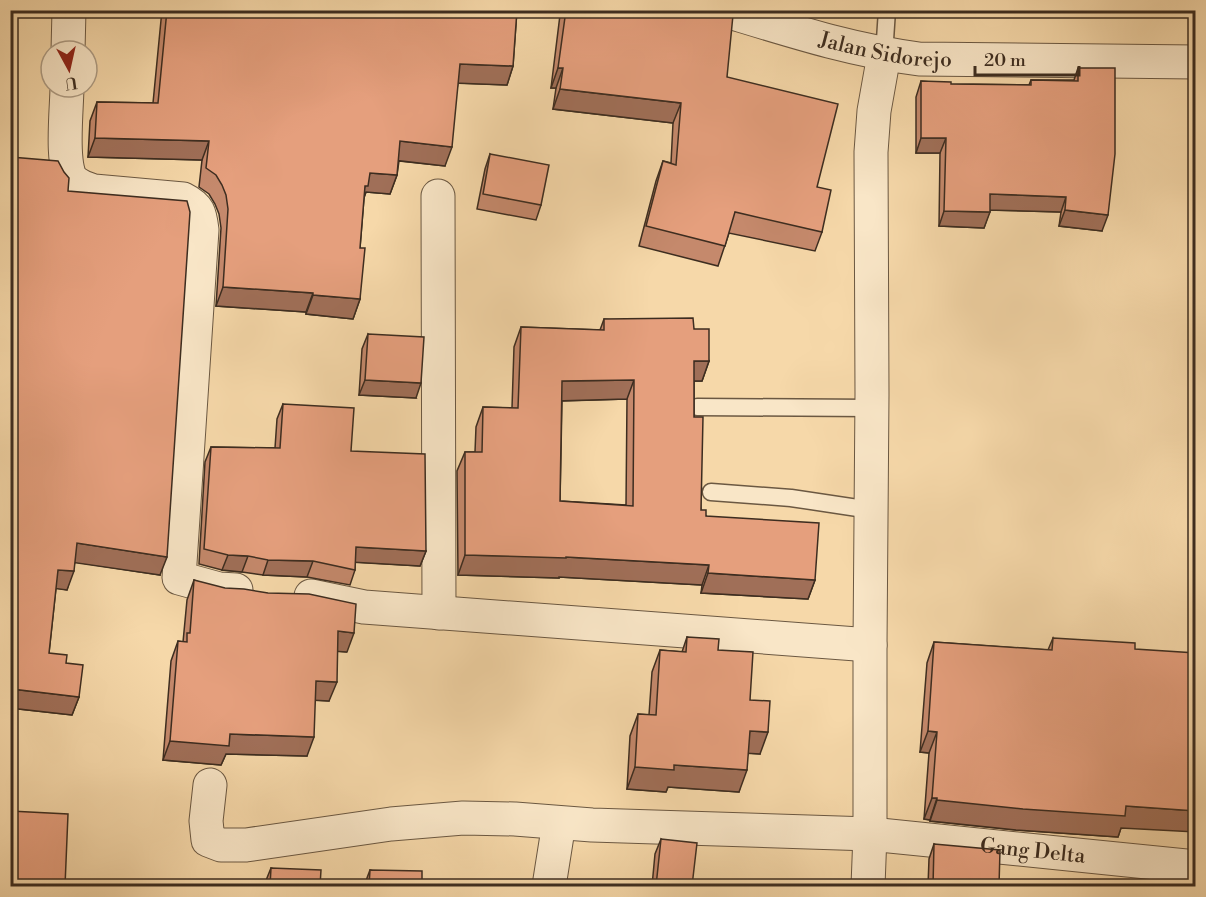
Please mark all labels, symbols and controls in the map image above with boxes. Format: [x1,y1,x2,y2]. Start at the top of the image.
street label: Jalan Sidorejo [815,27,952,73]
north arrow [39,39,99,99]
scale bar [975,39,1078,77]
text: 20 m [984,49,1026,72]
text: U [63,72,78,94]
street label: Gang Delta [979,833,1087,870]

